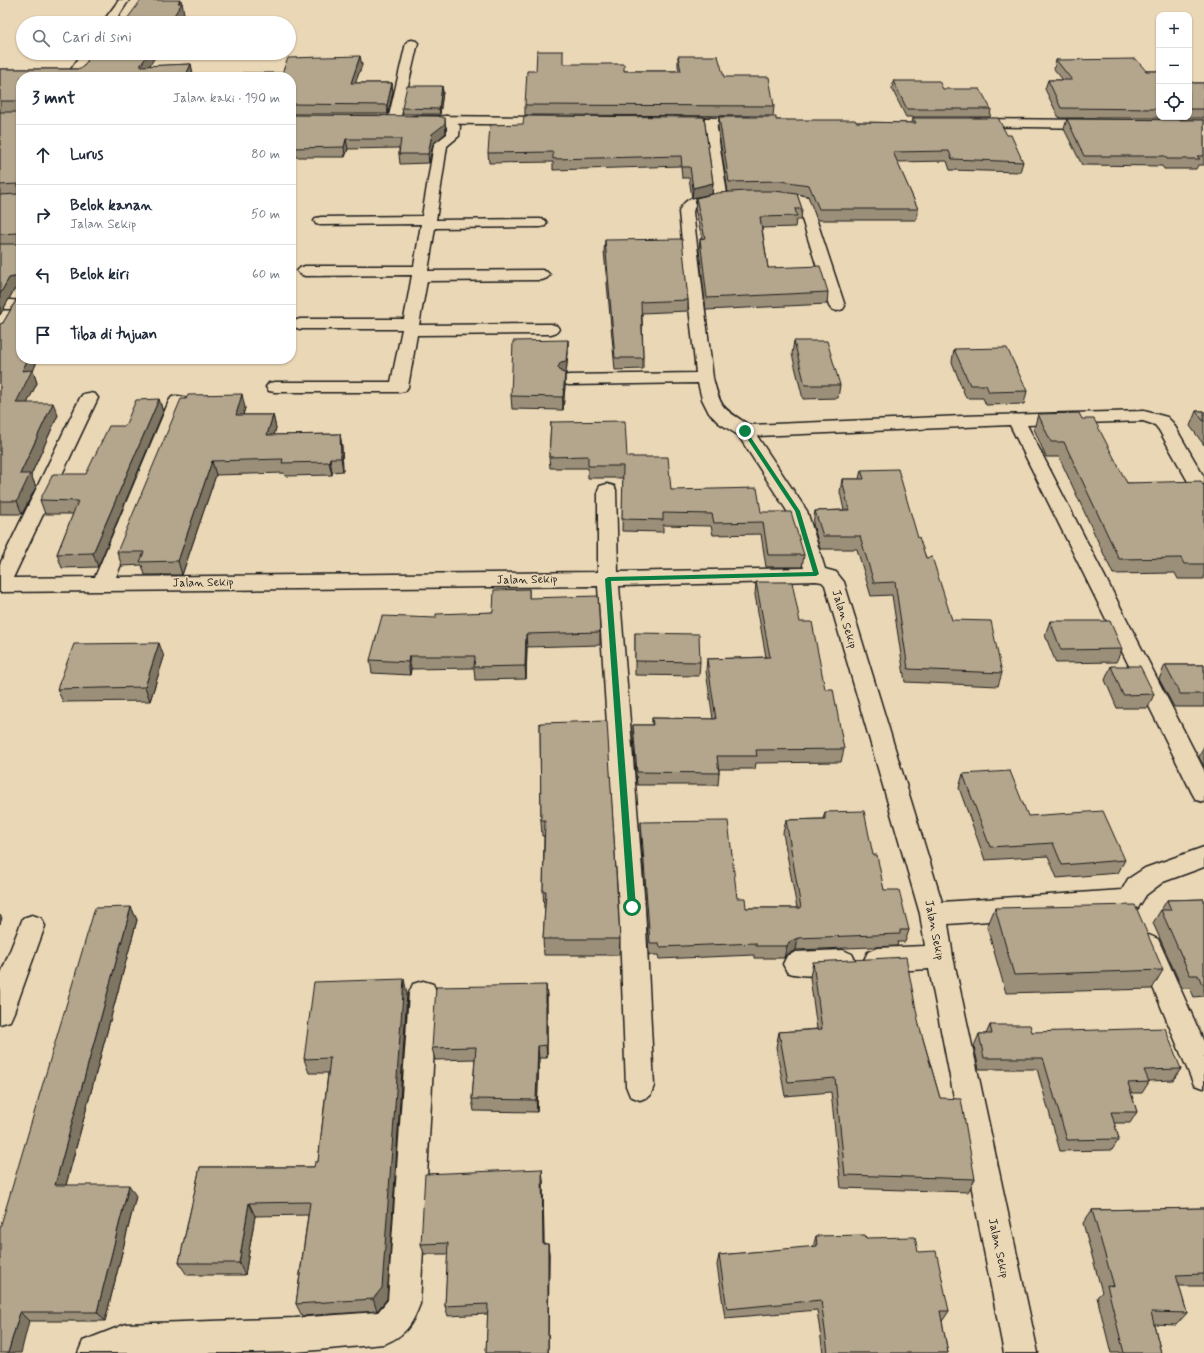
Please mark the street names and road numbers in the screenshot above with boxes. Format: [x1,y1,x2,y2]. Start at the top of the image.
street label: Jalan Sekip [496,571,558,589]
street label: Jalan Sekip [172,574,234,592]
street label: Jalan Sekip [827,588,861,651]
street label: Jalan Sekip [920,899,948,962]
street label: Jalan Sekip [984,1217,1012,1280]

